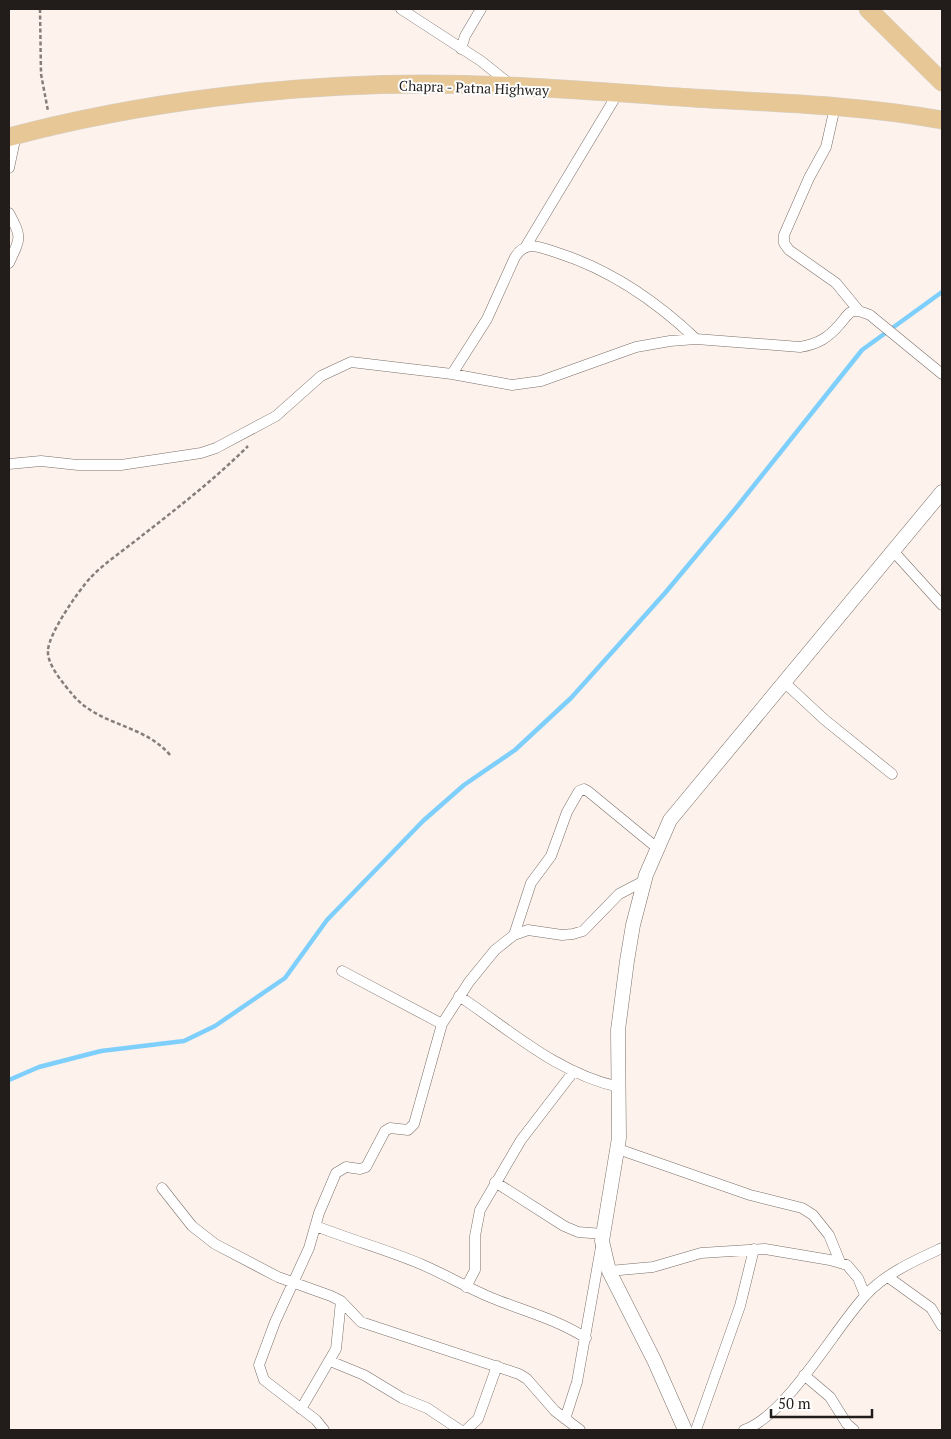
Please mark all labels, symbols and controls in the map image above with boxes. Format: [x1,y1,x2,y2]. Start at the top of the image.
street label: Chapra - Patna Highway [399,75,550,100]
scale bar [771,1386,872,1418]
text: 50 m [778,1393,811,1413]

